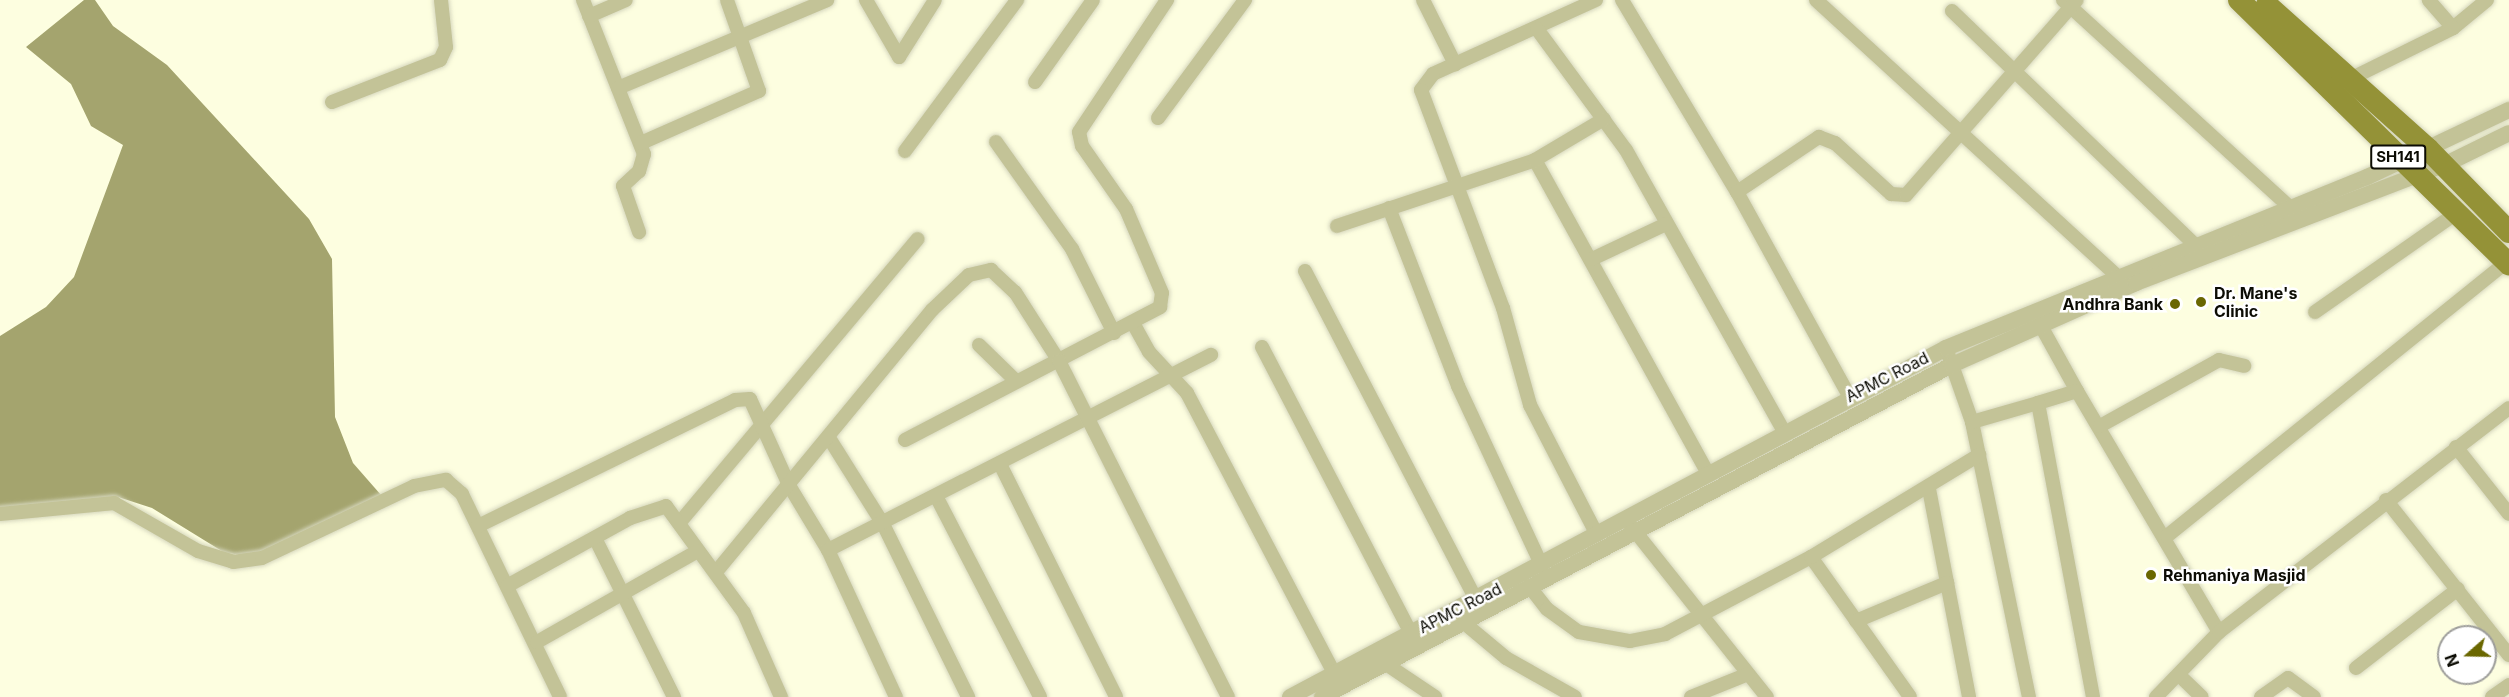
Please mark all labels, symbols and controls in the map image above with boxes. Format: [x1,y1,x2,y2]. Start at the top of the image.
road number: SH141 [2370,145,2426,169]
place label: Dr. Mane's Clinic [2214,283,2298,321]
marker: Dr. Mane's Clinic [2192,293,2210,311]
place label: Andhra Bank [2063,294,2163,314]
marker: Andhra Bank [2168,297,2182,311]
street label: APMC Road [1842,348,1932,406]
place label: Rehmaniya Masjid [2163,565,2305,585]
marker: Rehmaniya Masjid [2144,568,2158,582]
street label: APMC Road [1415,579,1505,637]
north arrow [2437,625,2497,685]
text: N [2440,651,2463,670]

